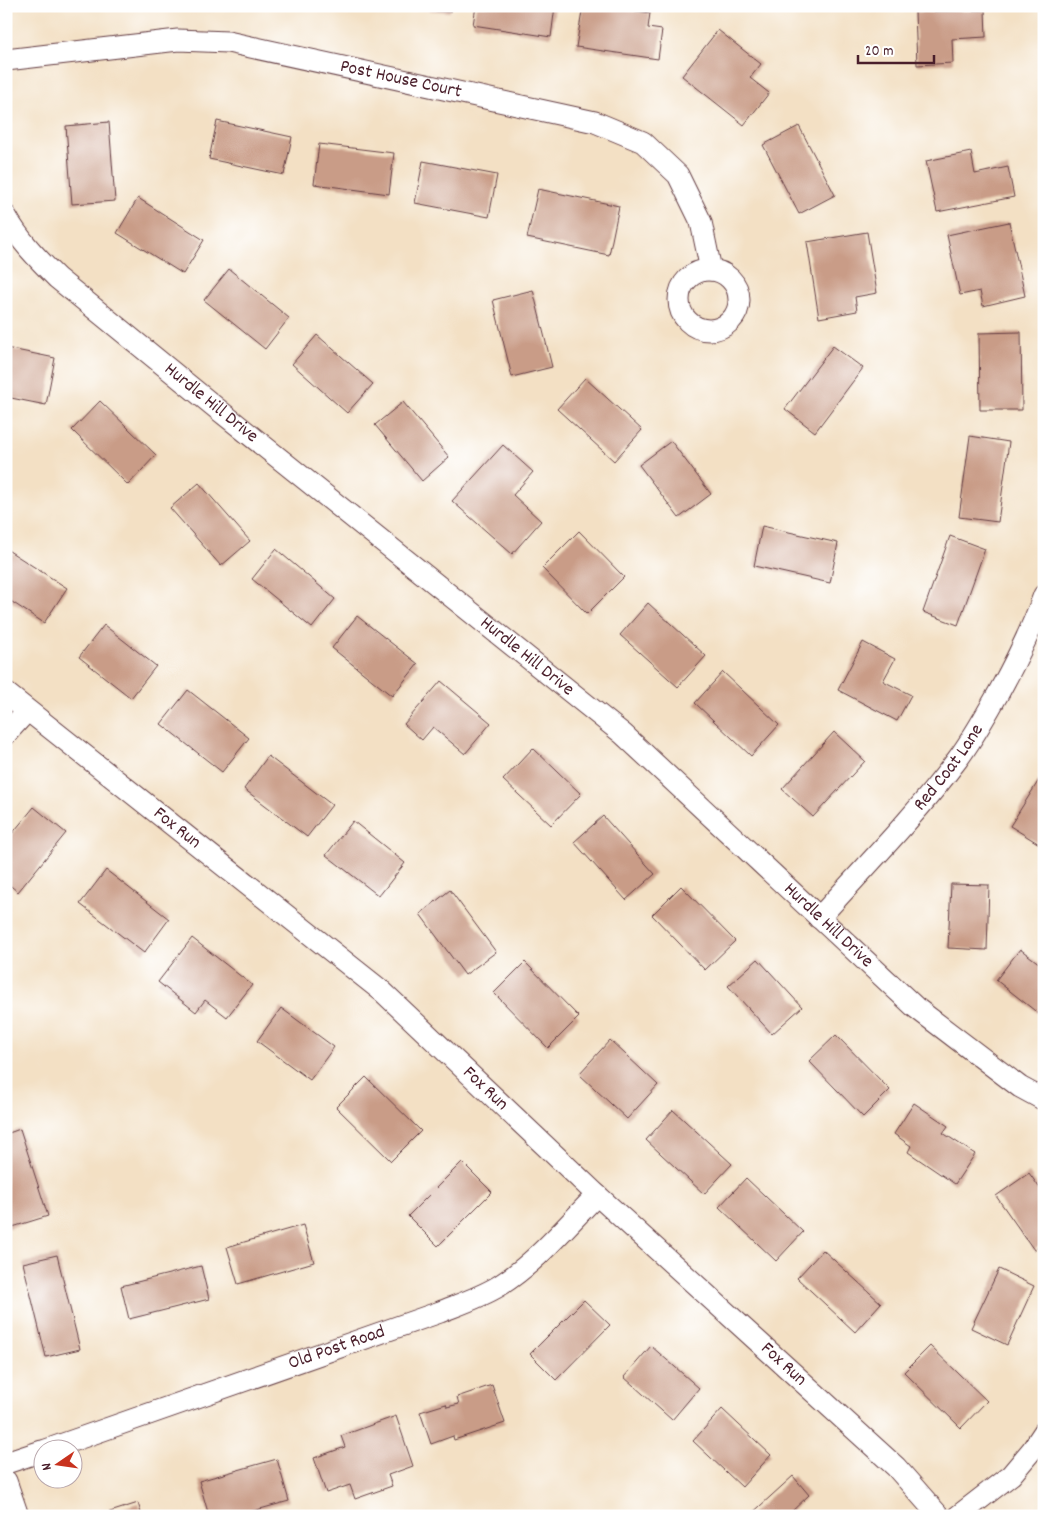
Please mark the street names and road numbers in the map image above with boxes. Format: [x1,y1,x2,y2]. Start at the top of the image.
street label: Post House Court [337,53,464,106]
street label: Hurdle Hill Drive [158,357,264,450]
street label: Hurdle Hill Drive [474,610,580,703]
street label: Red Coat Lane [908,719,991,817]
street label: Fox Run [147,801,207,856]
street label: Hurdle Hill Drive [777,877,879,975]
street label: Fox Run [456,1060,514,1118]
street label: Old Post Road [285,1319,389,1378]
street label: Fox Run [754,1336,813,1393]

